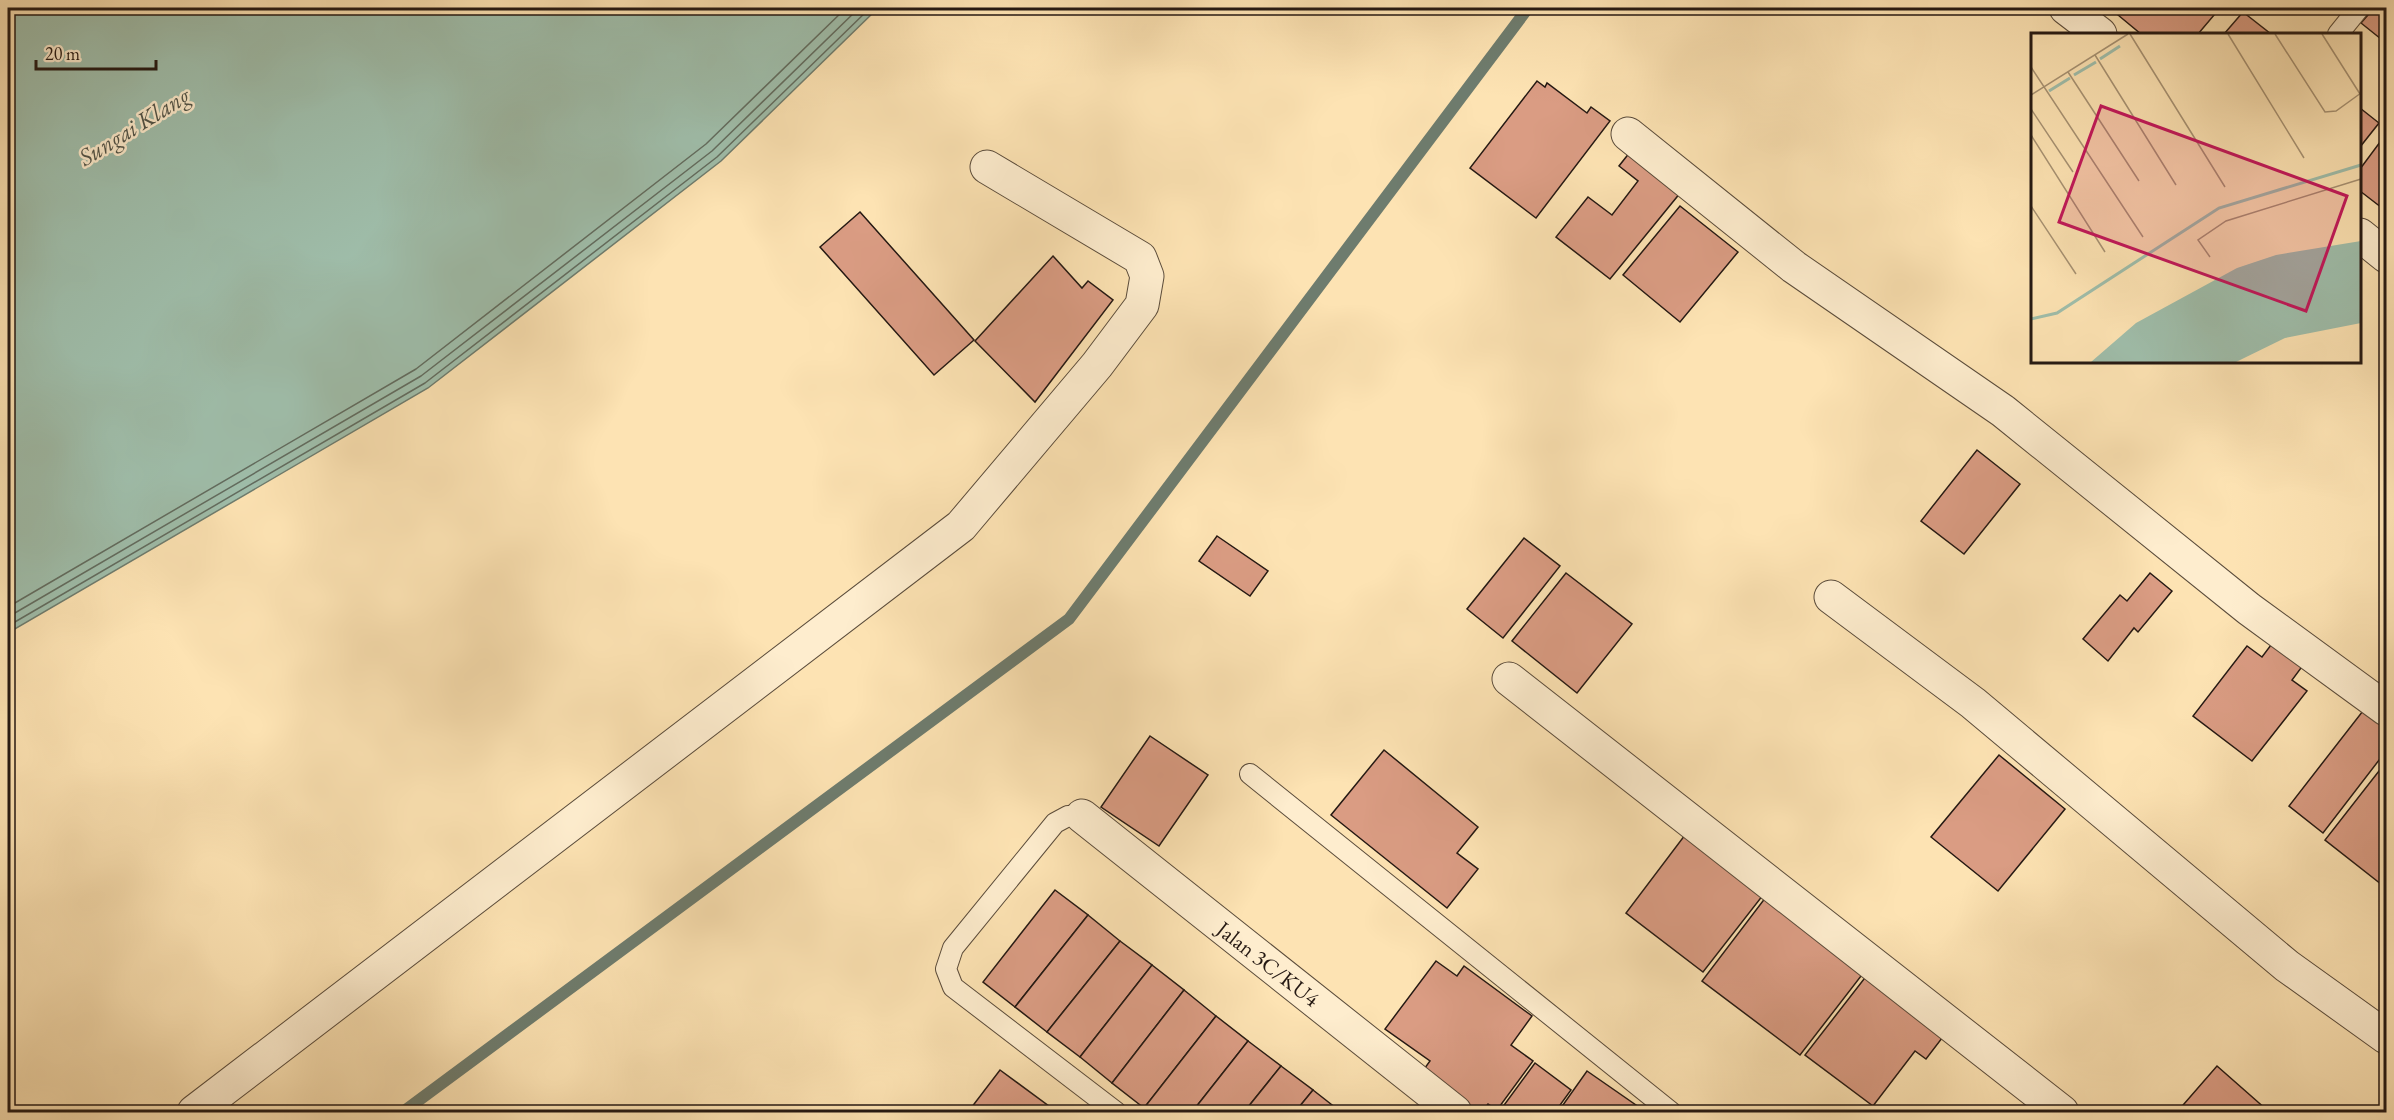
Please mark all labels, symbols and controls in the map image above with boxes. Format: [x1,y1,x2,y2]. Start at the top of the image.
scale bar [36,33,156,71]
inset map [2031,33,2361,363]
text: 20 m [45,42,80,65]
water label: Sungai Klang [72,79,196,173]
street label: Jalan 3C/KU4 [1209,913,1326,1014]

